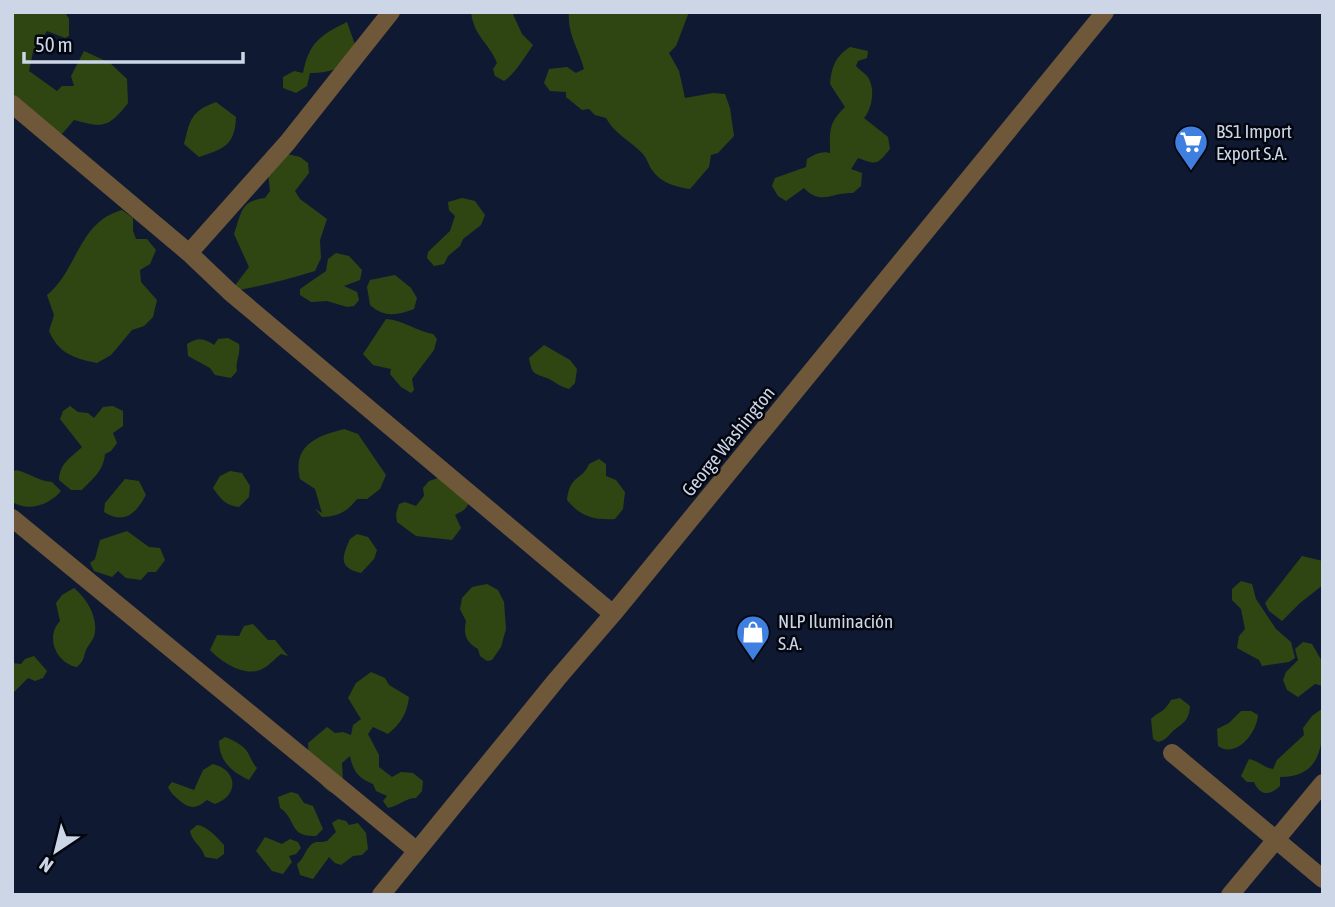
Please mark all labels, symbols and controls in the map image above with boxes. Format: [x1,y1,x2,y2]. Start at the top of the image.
scale bar [24,21,243,65]
text: 50 m [35,32,73,56]
place label: BS1 Import Export S.A. [1216,120,1292,164]
supermarket icon: BS1 Import Export S.A. [1172,123,1210,172]
street label: George Washington [677,382,779,500]
place label: NLP Iluminación S.A. [778,610,893,654]
shop icon: NLP Iluminación S.A. [734,613,772,662]
north arrow [21,816,91,886]
text: N [35,853,57,877]

